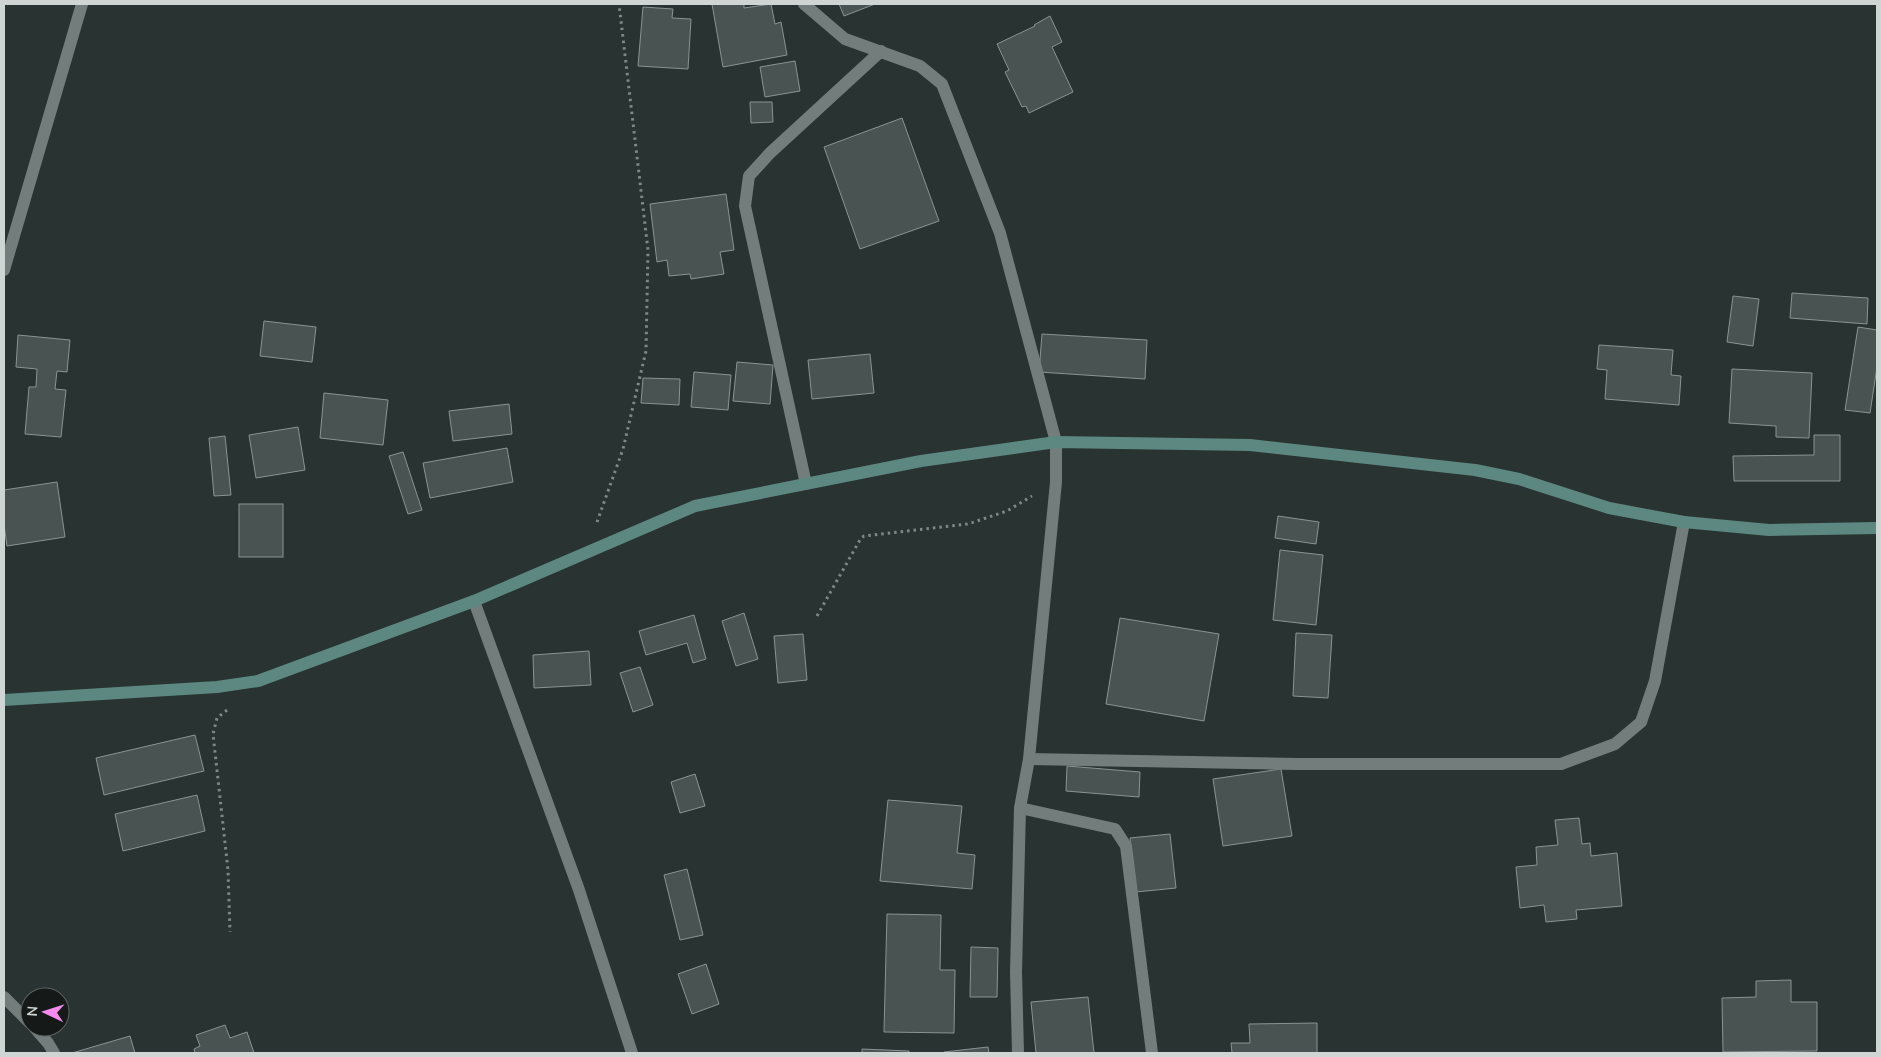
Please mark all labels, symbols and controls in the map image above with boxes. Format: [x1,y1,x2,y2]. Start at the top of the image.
north arrow [20,987,70,1037]
text: N [23,1005,42,1017]

